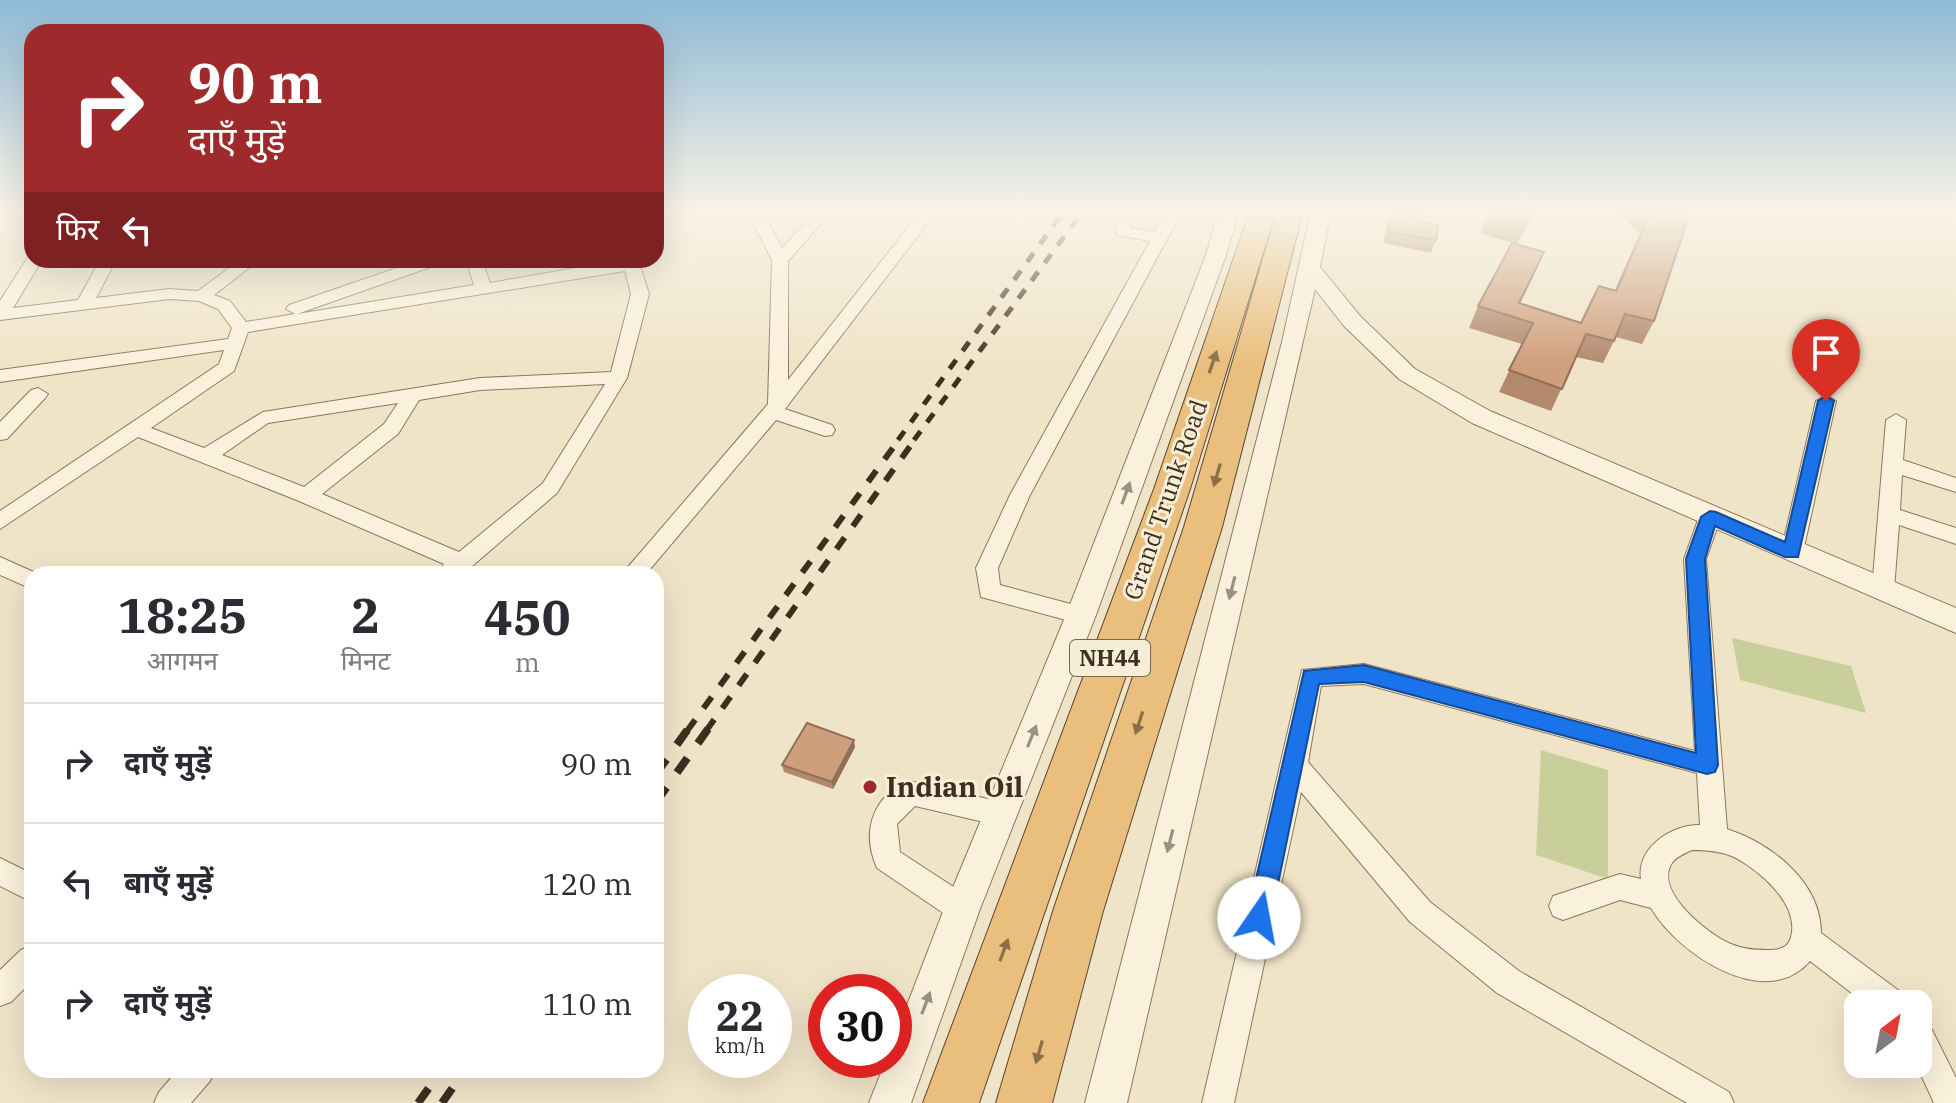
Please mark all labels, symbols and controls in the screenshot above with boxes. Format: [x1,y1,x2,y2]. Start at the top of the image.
text: 90 m [188,46,323,118]
icon: right [56,56,160,160]
text: दाएँ मुड़ें [188,116,286,163]
icon: left [115,208,159,252]
text: फिर [56,209,99,248]
pin [1792,319,1860,401]
icon: arrive [1804,331,1848,375]
one-way arrow [1207,350,1219,374]
street label: Grand Trunk Road [1116,395,1214,604]
one-way arrow [1211,463,1223,488]
one-way arrow [1121,481,1133,505]
one-way arrow [1225,576,1238,601]
text: 18:25 [118,584,247,646]
text: 2 [351,584,380,646]
text: 450 [484,586,570,648]
road number: NH44 [1070,640,1150,676]
text: आगमन [147,643,218,677]
text: मिनट [341,643,391,677]
text: m [515,645,540,679]
one-way arrow [1132,711,1145,735]
one-way arrow [1026,724,1039,748]
icon: right [56,741,100,785]
text: दाएँ मुड़ें [124,742,212,781]
text: 90 m [560,744,632,783]
place label: Indian Oil [886,768,1023,805]
marker: Indian Oil [861,778,879,796]
one-way arrow [1163,828,1176,853]
icon: left [56,861,100,905]
text: बाएँ मुड़ें [124,862,213,901]
text: 120 m [542,864,632,903]
position arrow [1217,876,1301,960]
one-way arrow [998,938,1011,962]
speed limit sign: 30 [808,974,912,1078]
icon: right [56,981,100,1025]
text: दाएँ मुड़ें [124,982,212,1021]
text: 110 m [542,984,632,1023]
text: 22 [716,990,764,1042]
north arrow [1844,990,1932,1078]
map controls [1844,990,1932,1078]
one-way arrow [920,991,933,1015]
text: km/h [715,1032,765,1059]
one-way arrow [1032,1039,1044,1064]

